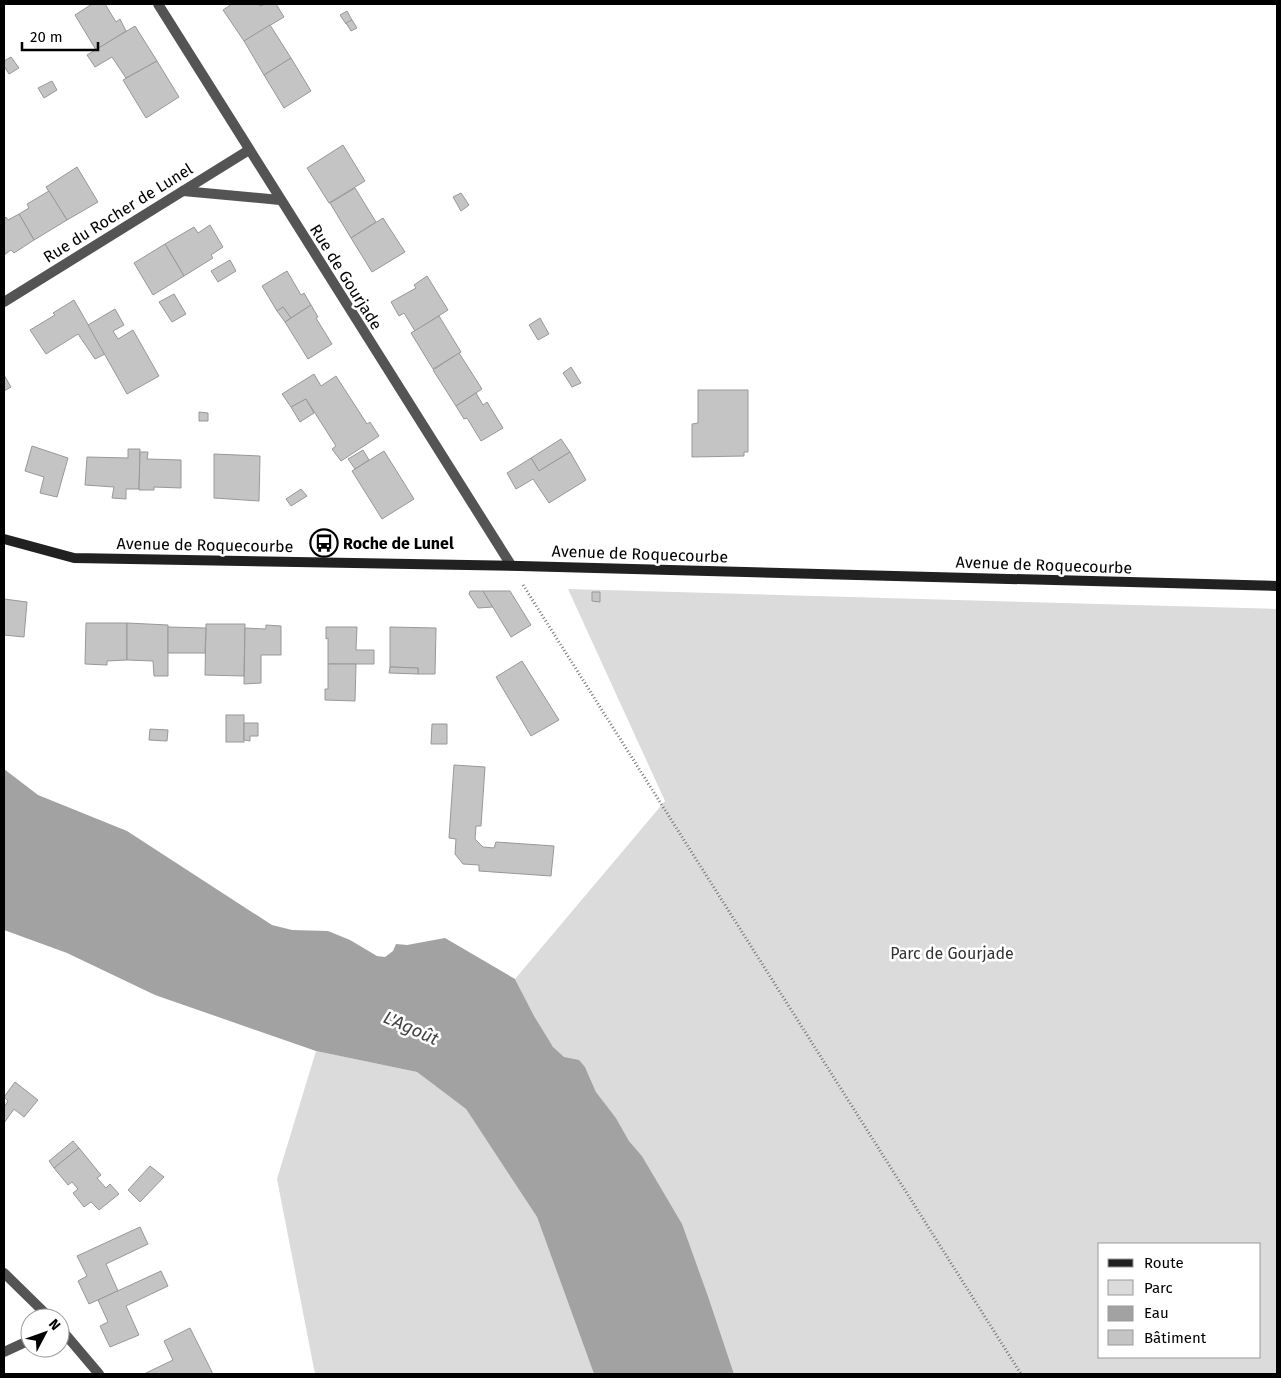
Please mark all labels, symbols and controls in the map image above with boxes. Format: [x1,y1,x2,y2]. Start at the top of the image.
scale bar [22,20,99,52]
text: 20 m [30,28,63,46]
street label: Rue du Rocher de Lunel [40,159,196,267]
street label: Rue de Gourjade [306,221,386,333]
bus stop icon: Roche de Lunel [309,528,339,558]
street label: Avenue de Roquecourbe [117,534,293,556]
place label: Roche de Lunel [343,534,454,553]
street label: Avenue de Roquecourbe [551,541,729,567]
street label: Avenue de Roquecourbe [955,552,1133,578]
park label: Parc de Gourjade [890,944,1014,963]
water label: L'Agoût [380,1006,443,1050]
legend [1098,1243,1261,1358]
text: Route [1144,1254,1184,1272]
text: Parc [1144,1279,1173,1297]
text: Eau [1144,1304,1169,1322]
north arrow [20,1308,70,1358]
text: N [45,1316,64,1334]
text: Bâtiment [1144,1329,1207,1347]

